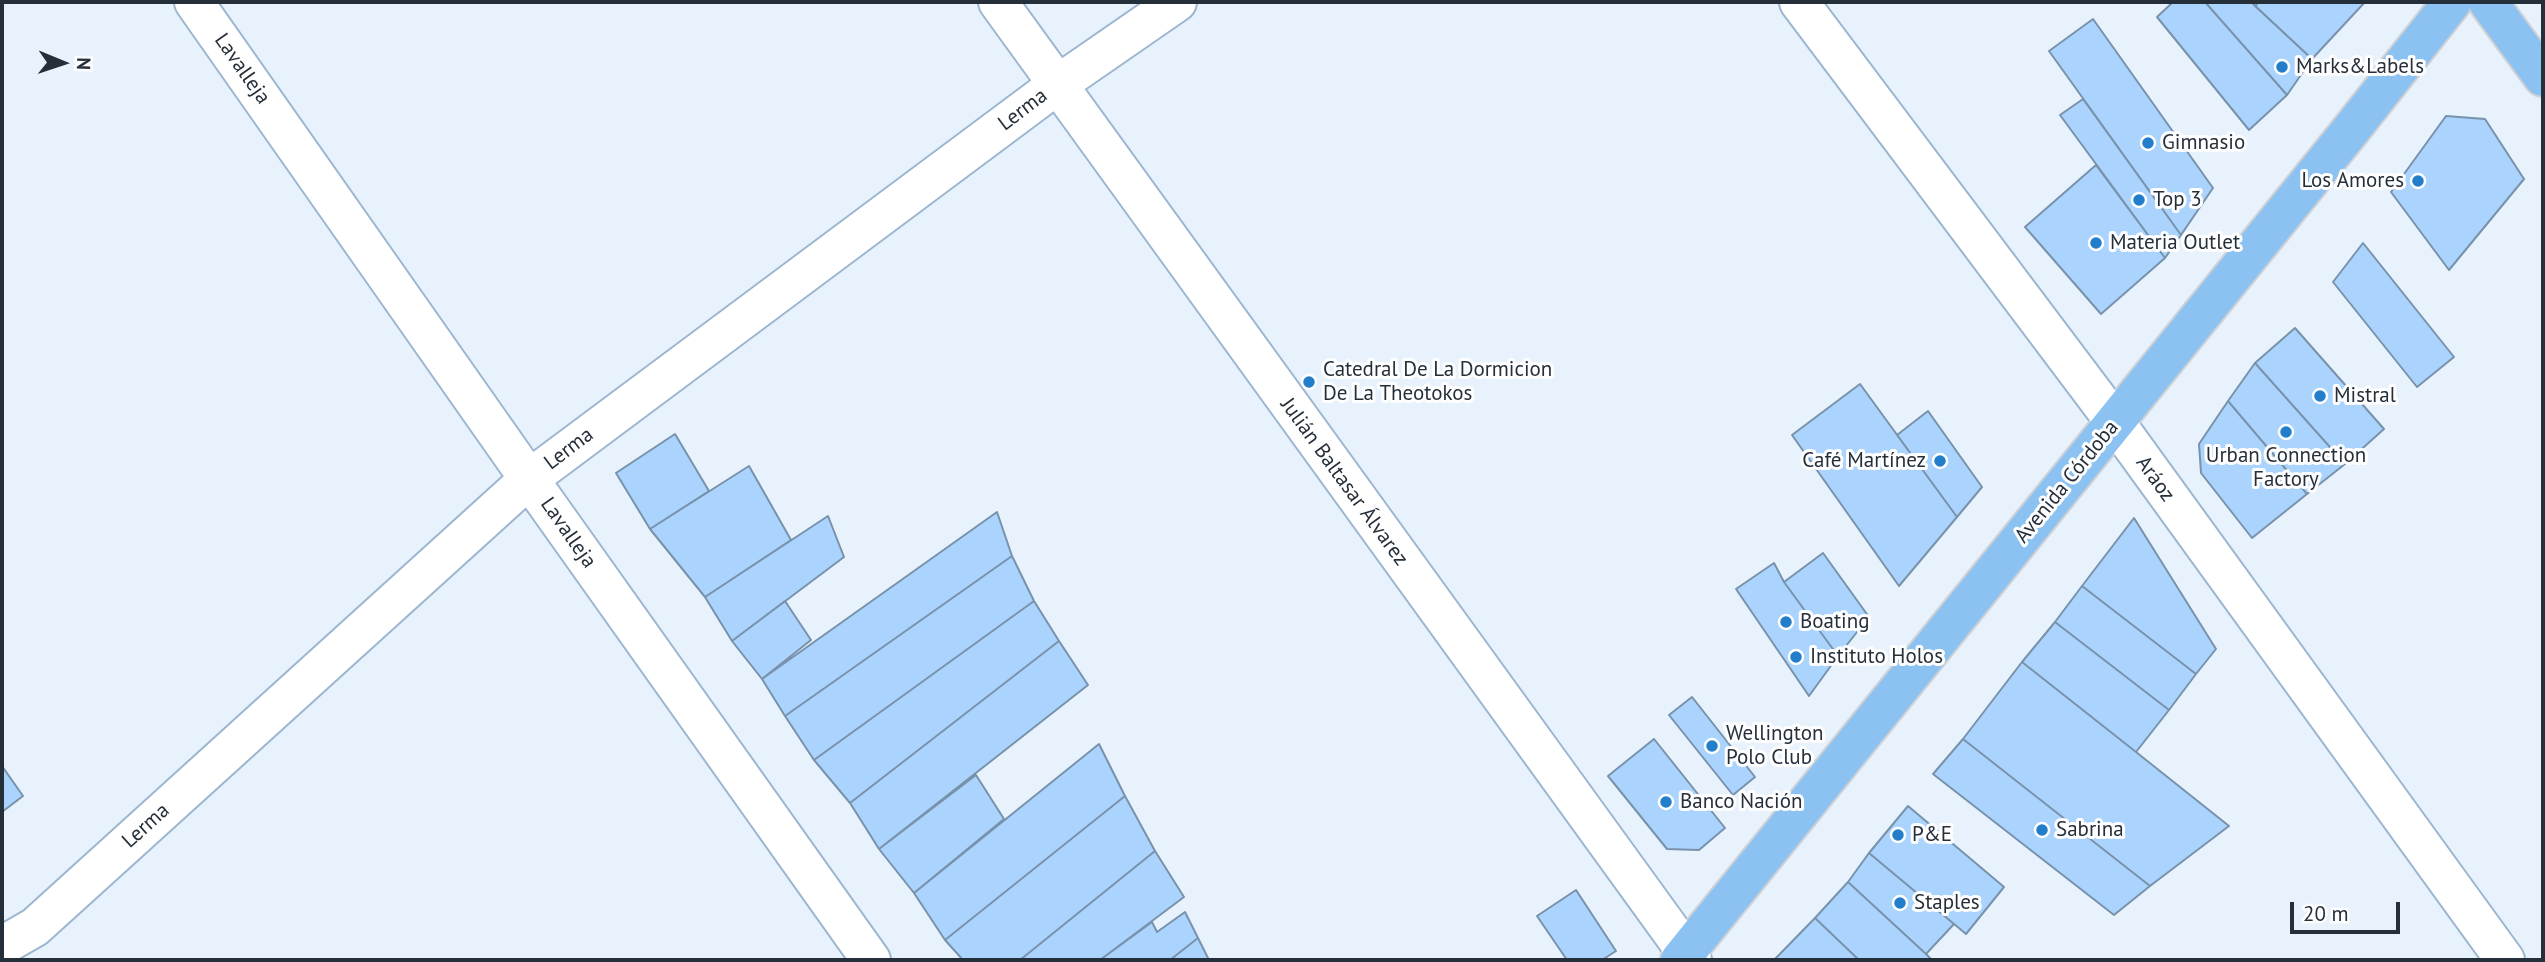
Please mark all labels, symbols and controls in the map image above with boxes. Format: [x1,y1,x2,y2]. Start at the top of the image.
north arrow [28,28,98,98]
street label: Lavalleja [209,29,275,109]
place label: Marks&Labels [2296,54,2424,80]
text: N [72,57,96,70]
marker: Marks&Labels [2274,59,2290,75]
street label: Lerma [993,83,1053,137]
place label: Gimnasio [2162,130,2245,156]
marker: Gimnasio [2140,135,2156,151]
place label: Los Amores [2301,168,2404,194]
marker: Los Amores [2410,173,2426,189]
place label: Top 3 [2153,187,2202,213]
marker: Top 3 [2131,192,2147,208]
place label: Materia Outlet [2110,230,2240,256]
marker: Materia Outlet [2088,235,2104,251]
place label: Catedral De La Dormicion De La Theotokos [1323,357,1552,407]
marker: Catedral De La Dormicion De La Theotokos [1301,374,1317,390]
place label: Mistral [2334,383,2396,409]
marker: Mistral [2312,388,2328,404]
street label: Julián Baltasar Álvarez [1275,393,1413,571]
street label: Avenida Córdoba [2010,416,2124,548]
street label: Lerma [539,422,599,476]
marker: Urban Connection Factory [2278,424,2294,440]
place label: Urban Connection Factory [2206,443,2366,493]
place label: Café Martínez [1802,448,1926,474]
street label: Aráoz [2130,451,2180,507]
marker: Café Martínez [1932,453,1948,469]
street label: Lavalleja [535,493,601,573]
place label: Boating [1800,609,1869,635]
marker: Boating [1778,614,1794,630]
place label: Instituto Holos [1810,644,1943,670]
marker: Instituto Holos [1788,649,1804,665]
place label: Wellington Polo Club [1726,721,1823,771]
marker: Wellington Polo Club [1704,738,1720,754]
place label: Banco Nación [1680,789,1802,815]
marker: Banco Nación [1658,794,1674,810]
street label: Lerma [117,798,175,854]
place label: Sabrina [2056,817,2124,843]
place label: P&E [1912,822,1952,848]
marker: Sabrina [2034,822,2050,838]
marker: P&E [1890,827,1906,843]
scale bar [2293,888,2403,932]
place label: Staples [1914,890,1980,916]
marker: Staples [1892,895,1908,911]
text: 20 m [2303,900,2349,927]

